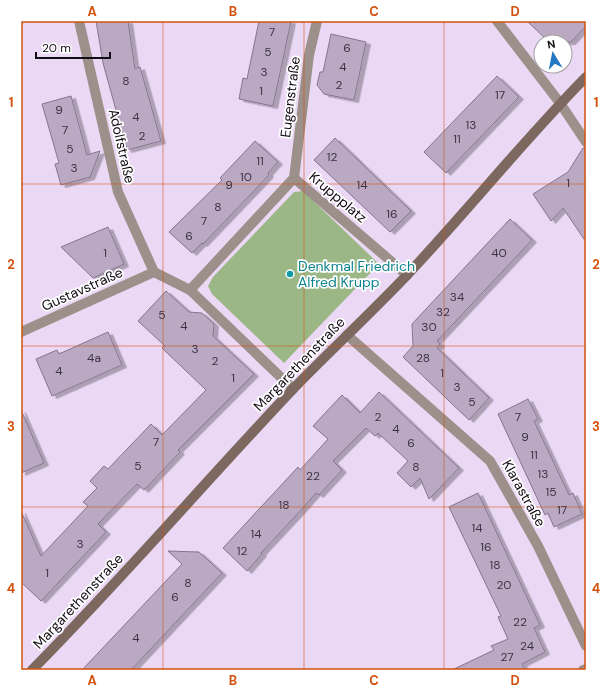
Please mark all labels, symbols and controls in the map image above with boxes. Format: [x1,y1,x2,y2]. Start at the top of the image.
text: A [87,3,97,20]
text: B [229,3,237,20]
text: C [369,3,379,20]
text: D [510,3,520,20]
house number: 7 [269,24,275,40]
scale bar [36,34,110,60]
north arrow [533,34,573,74]
text: N [546,37,556,52]
text: 20 m [42,40,71,56]
house number: 6 [343,40,351,56]
house number: 5 [264,44,272,60]
street label: Eugenstraße [276,55,304,139]
house number: 4 [339,59,347,75]
house number: 3 [260,64,268,80]
house number: 8 [122,73,130,89]
house number: 2 [336,77,343,93]
house number: 1 [259,83,263,99]
house number: 17 [495,87,505,103]
text: 1 [9,94,13,111]
text: 1 [594,94,598,111]
house number: 9 [55,102,63,118]
street label: Adolfstraße [105,107,139,185]
house number: 4 [132,109,140,125]
house number: 13 [466,117,476,133]
house number: 7 [62,122,68,138]
house number: 2 [139,128,146,144]
house number: 11 [453,131,461,147]
house number: 5 [66,141,74,157]
house number: 12 [327,149,337,165]
house number: 11 [256,153,264,169]
house number: 3 [70,160,78,176]
street label: Kruppplatz [305,168,371,226]
house number: 10 [240,169,252,185]
house number: 1 [566,175,570,191]
house number: 9 [225,177,233,193]
house number: 14 [356,177,368,193]
house number: 8 [214,199,222,215]
house number: 16 [386,206,398,222]
house number: 7 [201,213,207,229]
house number: 6 [185,228,193,244]
house number: 1 [103,245,107,261]
house number: 40 [491,245,507,261]
text: 2 [7,256,15,273]
text: 2 [592,256,600,273]
place label: Denkmal Friedrich Alfred Krupp [298,257,415,291]
street label: Gustavstraße [38,263,126,315]
marker: Denkmal Friedrich Alfred Krupp [285,269,295,279]
house number: 34 [450,289,464,305]
house number: 32 [436,304,450,320]
house number: 5 [158,307,166,323]
street label: Margarethenstraße [249,313,349,415]
house number: 4 [180,318,188,334]
house number: 30 [421,319,437,335]
house number: 3 [191,341,199,357]
house number: 4a [87,350,101,366]
house number: 28 [416,350,430,366]
house number: 2 [212,353,219,369]
house number: 4 [55,363,63,379]
house number: 1 [440,365,444,381]
house number: 1 [231,370,235,386]
house number: 3 [453,379,461,395]
house number: 5 [468,394,476,410]
house number: 2 [375,409,382,425]
house number: 7 [515,409,521,425]
text: 3 [7,418,15,435]
text: 3 [592,418,600,435]
house number: 4 [392,421,400,437]
house number: 9 [521,429,529,445]
house number: 7 [153,434,159,450]
house number: 6 [407,435,415,451]
house number: 11 [530,447,538,463]
street label: Klarastraße [498,456,550,530]
house number: 5 [134,458,142,474]
house number: 8 [412,459,420,475]
house number: 13 [538,466,548,482]
house number: 22 [306,468,320,484]
house number: 15 [545,484,557,500]
house number: 18 [278,497,290,513]
house number: 17 [557,502,567,518]
house number: 14 [471,520,483,536]
house number: 14 [250,526,262,542]
house number: 3 [76,536,84,552]
house number: 16 [480,539,492,555]
house number: 12 [237,543,247,559]
street label: Margarethenstraße [29,549,127,652]
house number: 18 [489,557,501,573]
house number: 1 [45,565,49,581]
house number: 8 [184,575,192,591]
house number: 20 [496,577,512,593]
text: 4 [7,580,15,597]
text: 4 [592,580,600,597]
house number: 6 [171,589,179,605]
house number: 22 [513,614,527,630]
house number: 4 [132,630,140,646]
house number: 24 [520,638,534,654]
house number: 27 [500,649,514,665]
text: A [87,672,97,689]
text: B [229,672,237,689]
text: C [369,672,379,689]
text: D [510,672,520,689]

